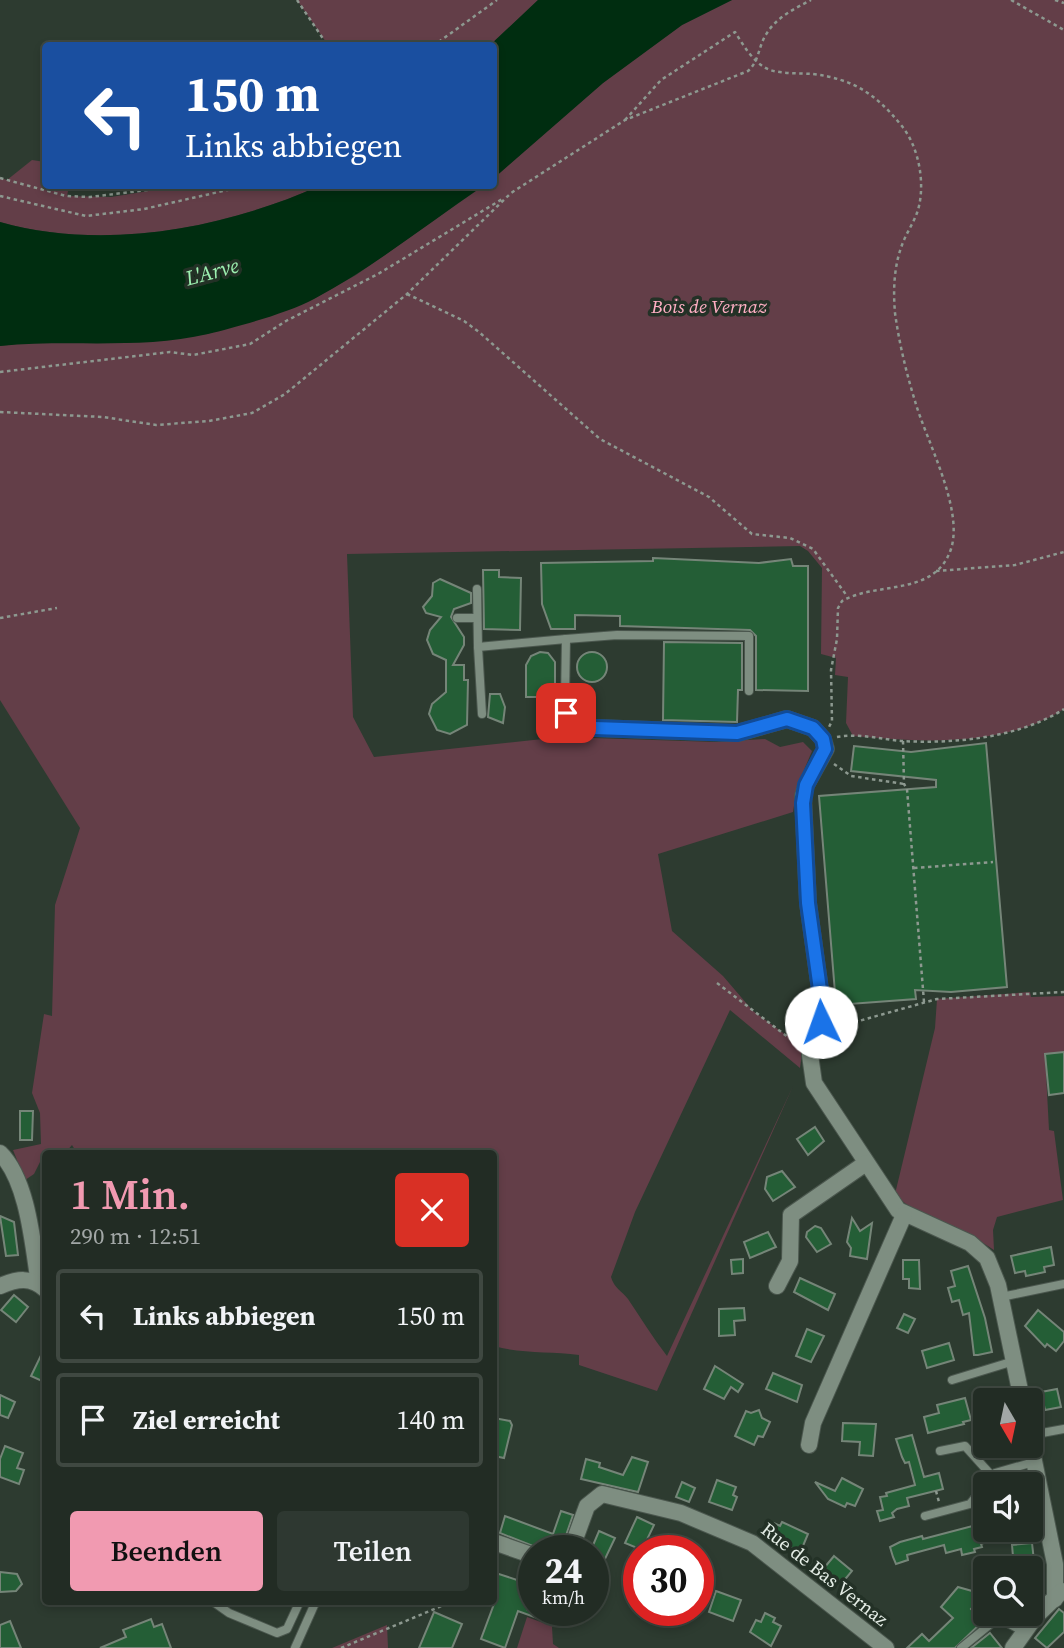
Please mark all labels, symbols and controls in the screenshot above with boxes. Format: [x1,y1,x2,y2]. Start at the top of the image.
text: 150 m [185,60,320,127]
icon: left [70,70,161,161]
text: Links abbiegen [185,124,402,168]
water label: L'Arve [181,250,242,293]
park label: Bois de Vernaz [650,293,768,319]
pin [536,683,596,743]
icon: arrive [547,694,585,732]
position arrow [784,985,858,1059]
text: 1 Min. [70,1165,190,1223]
button: close [395,1173,469,1247]
text: 290 m · 12:51 [70,1220,201,1252]
icon: left [74,1297,112,1335]
text: Links abbiegen [133,1298,316,1334]
text: 150 m [397,1298,465,1334]
north arrow [973,1388,1043,1458]
map controls [973,1388,1043,1626]
icon: arrive [74,1401,112,1439]
text: Ziel erreicht [133,1402,280,1438]
text: 140 m [397,1402,465,1438]
button: sound [973,1472,1043,1542]
button: Beenden [70,1511,263,1591]
button: Teilen [277,1511,469,1591]
street label: Rue de Bas Vernaz [756,1516,894,1632]
speed limit sign: 30 [623,1535,714,1626]
text: 24 [545,1547,582,1595]
button: search [973,1556,1043,1626]
text: km/h [542,1585,585,1610]

